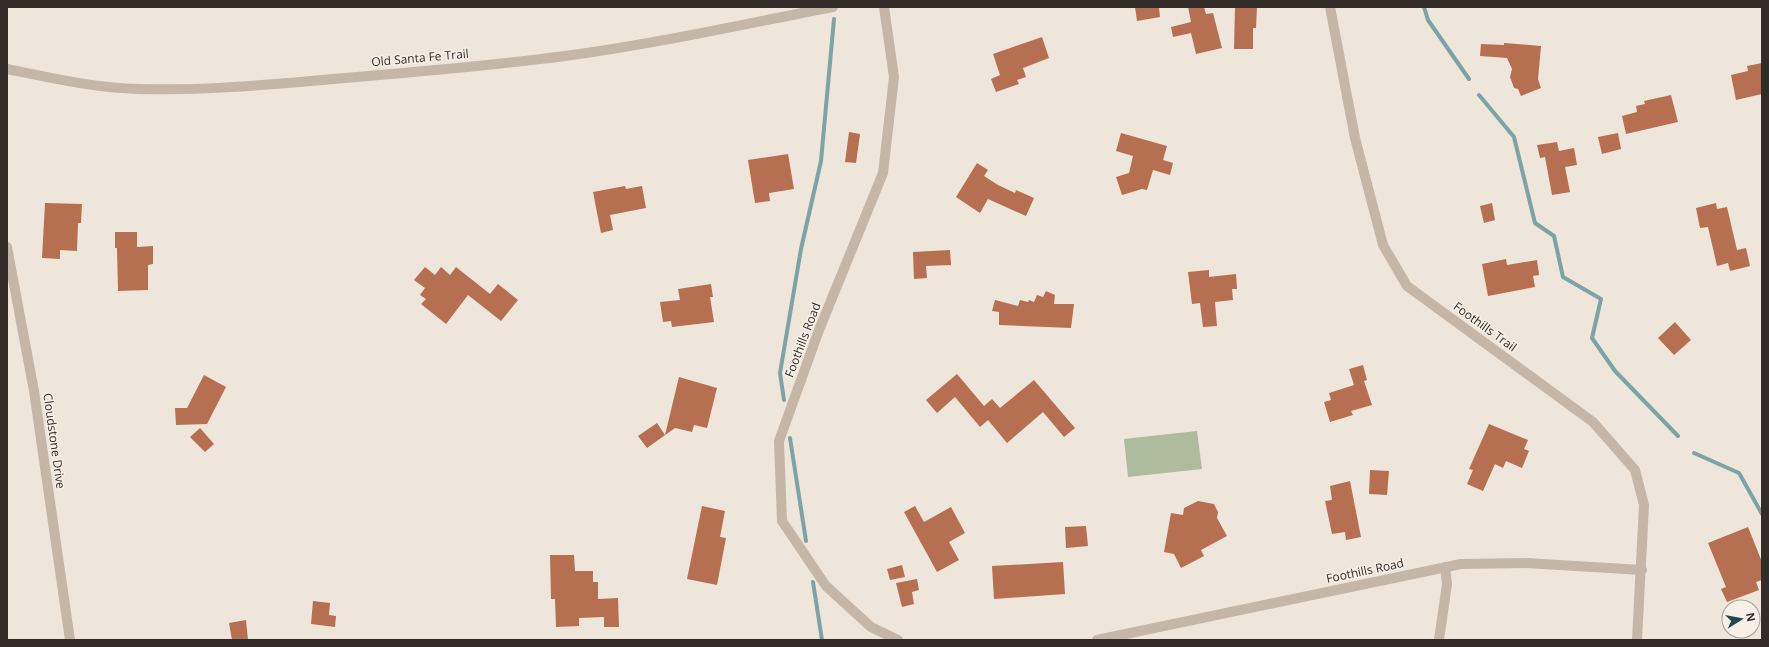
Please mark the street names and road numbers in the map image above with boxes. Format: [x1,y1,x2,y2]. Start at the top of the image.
street label: Old Santa Fe Trail [371,45,469,70]
street label: Foothills Trail [1450,298,1520,355]
street label: Foothills Road [780,300,825,380]
street label: Cloudstone Drive [39,392,70,490]
street label: Foothills Road [1325,554,1405,587]

